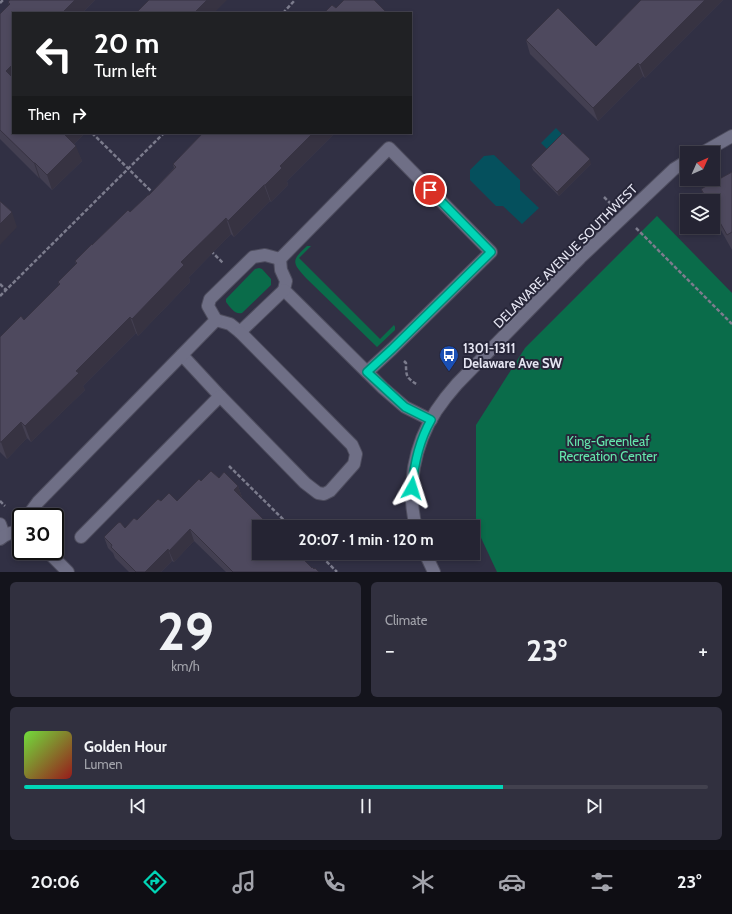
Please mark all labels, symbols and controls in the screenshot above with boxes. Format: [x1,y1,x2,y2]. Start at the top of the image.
text: 20 m [94,26,159,60]
icon: left [28,28,80,80]
text: Turn left [94,60,157,82]
icon: right [68,104,90,126]
text: Then [28,106,60,124]
north arrow [680,146,720,186]
map controls [680,146,720,234]
pin [413,173,447,207]
icon: arrive [419,179,441,201]
street label: DELAWARE AVENUE SOUTHWEST [490,181,640,331]
button: layers [680,194,720,234]
place label: 1301-1311 Delaware Ave SW [463,340,563,371]
bus stop icon: 1301-1311 Delaware Ave SW [438,344,460,372]
park label: King-Greenleaf Recreation Center [559,433,658,464]
position arrow [391,467,433,509]
speed limit sign: 30 [12,508,64,560]
text: 20:07 · 1 min · 120 m [299,531,433,549]
text: 29 [157,600,214,663]
text: Climate [385,612,427,628]
text: 23° [526,632,567,669]
text: − [385,637,395,664]
text: + [698,637,708,664]
text: km/h [171,658,200,674]
text: Golden Hour [84,738,167,756]
text: Lumen [84,756,123,772]
icon: previous [127,795,149,817]
icon: pause [355,795,377,817]
icon: next [583,795,605,817]
icon: directions [141,868,169,896]
icon: music [230,868,258,896]
icon: phone [320,868,348,896]
icon: climate [409,868,437,896]
icon: car [498,868,526,896]
icon: filters [588,868,616,896]
text: 20:06 [31,871,80,893]
text: 23° [677,871,701,893]

